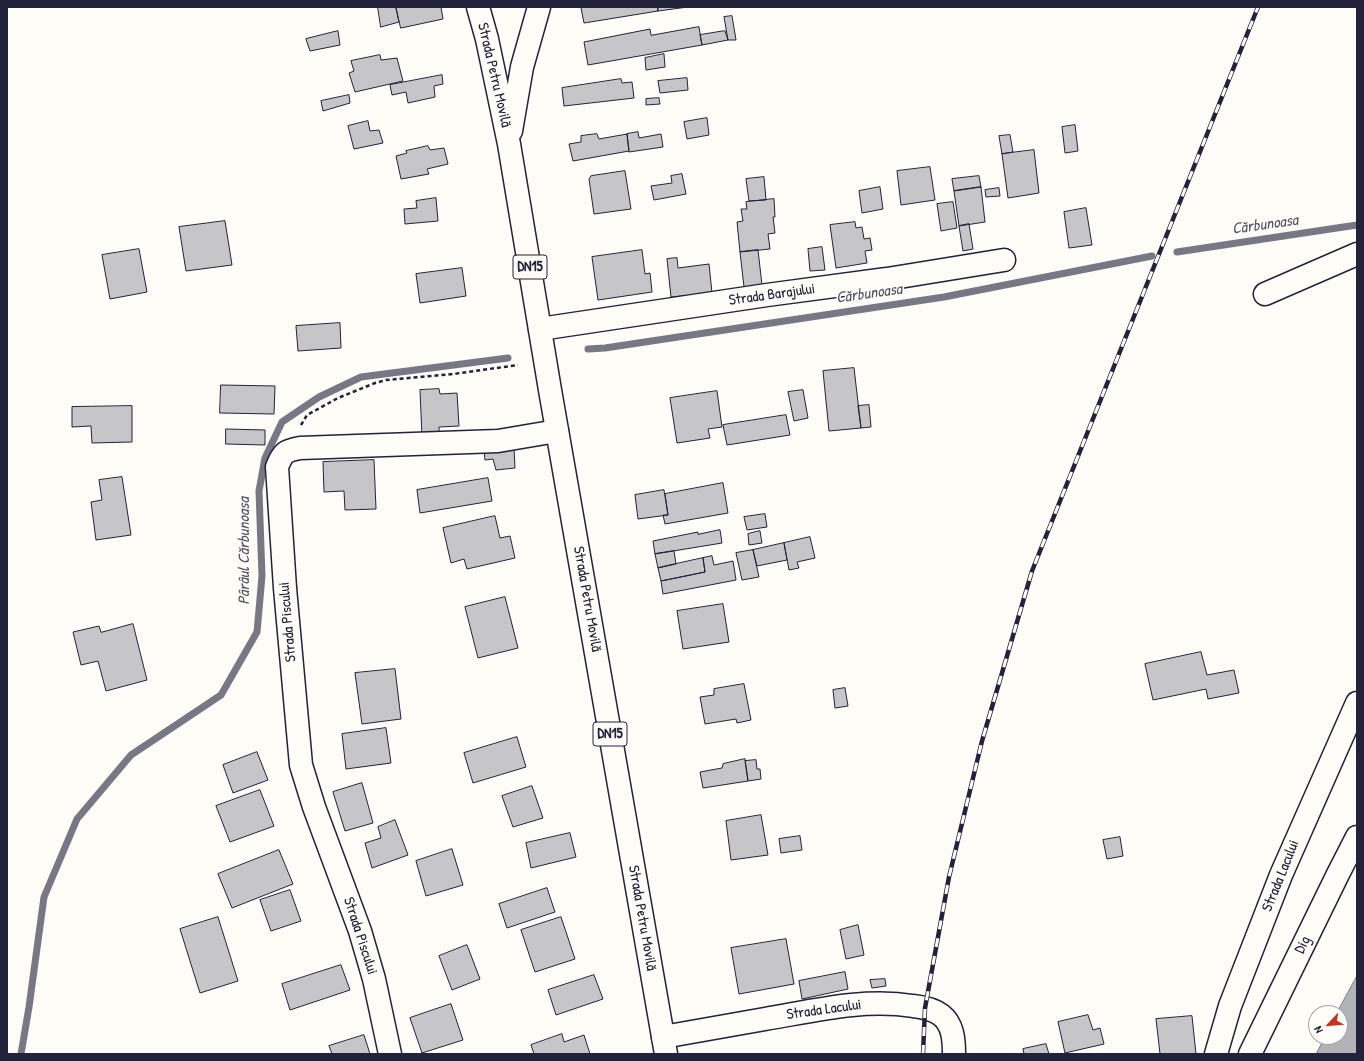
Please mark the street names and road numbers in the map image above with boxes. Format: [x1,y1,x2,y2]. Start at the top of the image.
street label: Strada Petru Movilă [473,21,515,129]
road number: DN15 [513,255,547,279]
street label: Strada Barajului [728,280,816,310]
street label: Strada Petru Movilă [569,545,605,653]
street label: Strada Piscului [276,581,300,663]
road number: DN15 [593,722,627,746]
street label: Strada Lacului [1259,838,1303,914]
street label: Strada Petru Movilă [624,864,660,972]
street label: Strada Piscului [339,895,381,977]
street label: Dig [1291,933,1315,957]
street label: Strada Lacului [785,996,863,1024]

